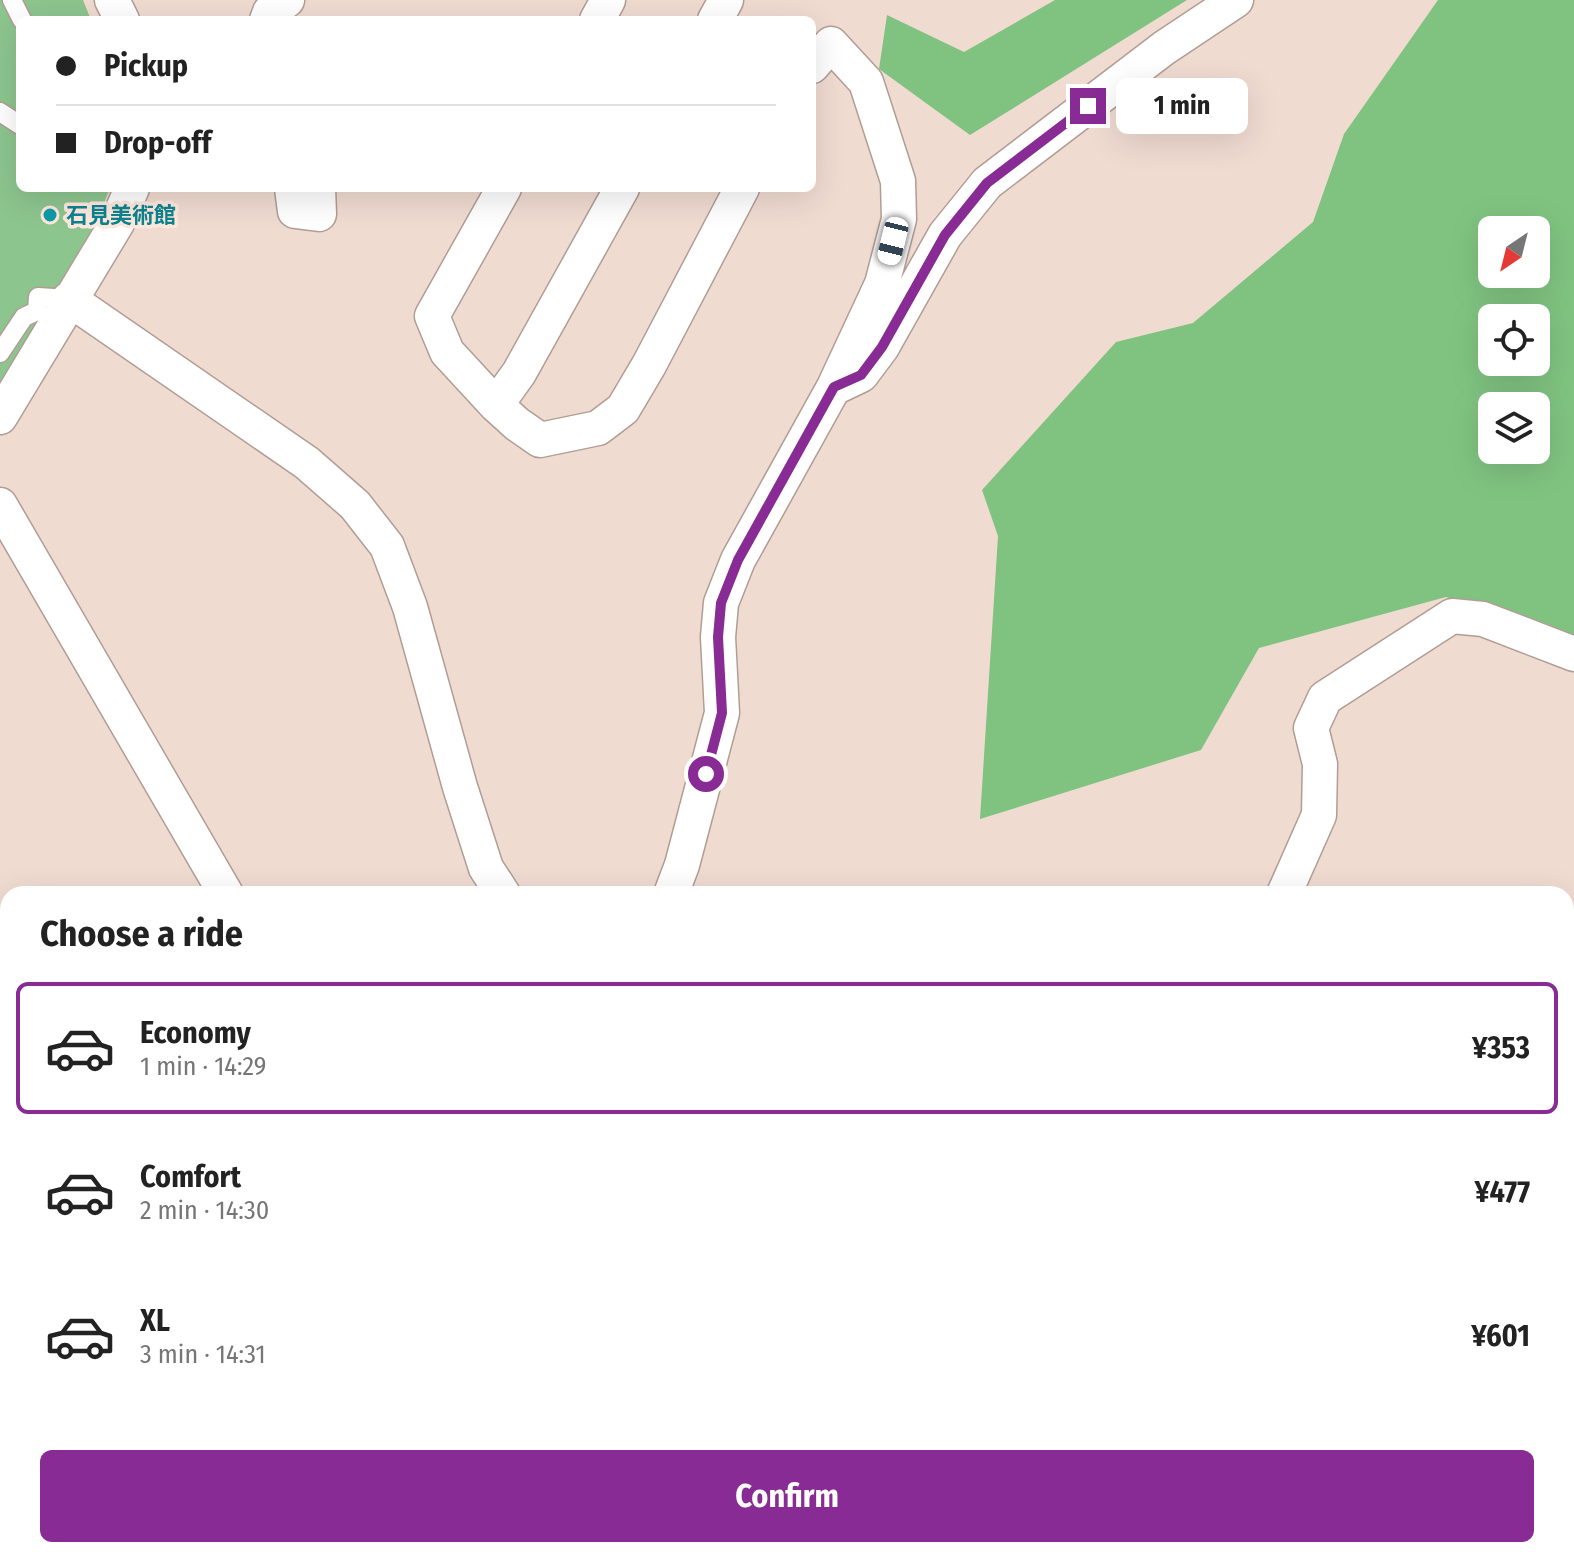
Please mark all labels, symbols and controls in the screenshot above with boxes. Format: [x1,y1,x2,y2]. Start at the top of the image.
text: Pickup [104,48,188,84]
callout: 1 min [1116,78,1248,134]
route end [1070,88,1106,124]
text: 1 min [1154,90,1210,121]
text: Drop-off [104,125,211,161]
place label: 石見美術館 [66,202,176,229]
marker: 石見美術館 [41,206,59,224]
car [876,215,910,267]
north arrow [1478,216,1550,288]
map controls [1478,216,1550,464]
button: locate [1478,304,1550,376]
button: layers [1478,392,1550,464]
route start [688,756,724,792]
text: Choose a ride [40,912,243,956]
icon: car [44,1012,116,1084]
text: Economy [140,1015,251,1051]
text: ¥353 [1472,1030,1530,1066]
text: 1 min · 14:29 [140,1051,266,1082]
icon: car [44,1156,116,1228]
text: Comfort [140,1159,241,1195]
text: ¥477 [1475,1174,1530,1210]
text: 2 min · 14:30 [140,1195,269,1226]
icon: car [44,1300,116,1372]
text: XL [140,1303,170,1339]
text: ¥601 [1471,1318,1530,1354]
text: 3 min · 14:31 [140,1339,266,1370]
button: Confirm [40,1450,1534,1542]

